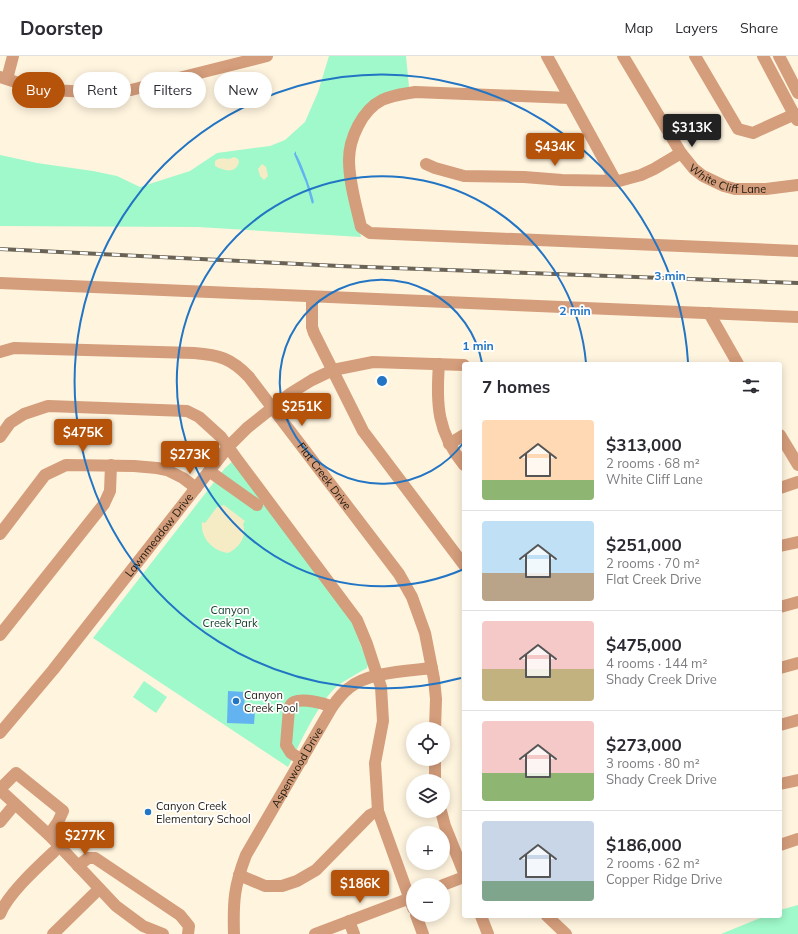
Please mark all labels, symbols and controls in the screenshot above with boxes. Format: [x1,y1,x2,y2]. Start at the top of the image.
text: Doorstep [20,16,103,40]
text: Map [624,19,653,37]
text: Layers [675,19,718,37]
text: Share [740,19,778,37]
chip: Buy [12,72,65,108]
chip: Rent [73,72,131,108]
chip: Filters [139,72,206,108]
chip: New [214,72,272,108]
pin: $313K [664,114,720,148]
text: $313K [672,119,712,135]
pin: $434K [527,133,583,167]
text: $434K [535,138,575,154]
street label: White Cliff Lane [686,161,766,196]
text: 3 min [654,268,686,283]
text: 2 min [559,303,591,318]
text: 1 min [462,338,494,353]
centre of rings [375,374,389,388]
icon: filters [740,375,762,397]
text: 7 homes [482,376,550,397]
pin: $251K [274,393,330,427]
text: $251K [282,398,322,414]
pin: $475K [55,419,111,453]
text: $475K [63,424,103,440]
text: $313,000 [606,434,682,455]
icon: home [514,436,562,484]
street label: Flat Creek Drive [294,440,354,512]
pin: $273K [162,441,218,475]
text: $273K [170,446,210,462]
text: 2 rooms · 68 m² [606,455,700,471]
text: White Cliff Lane [606,471,703,487]
street label: Lawnmeadow Drive [122,490,196,580]
text: $251,000 [606,534,682,555]
icon: home [514,537,562,585]
text: 2 rooms · 70 m² [606,555,700,571]
text: Flat Creek Drive [606,571,701,587]
park label: Canyon Creek Park [202,603,258,630]
text: $475,000 [606,634,682,655]
icon: home [514,637,562,685]
text: 4 rooms · 144 m² [606,655,707,671]
text: Shady Creek Drive [606,671,717,687]
place label: Canyon Creek Pool [244,688,298,715]
marker: Canyon Creek Pool [231,696,241,706]
map controls [406,722,450,922]
button: locate [406,722,450,766]
street label: Aspenwood Drive [268,725,326,810]
text: $273,000 [606,734,682,755]
icon: home [514,737,562,785]
text: 3 rooms · 80 m² [606,755,700,771]
text: Shady Creek Drive [606,771,717,787]
button: layers [406,774,450,818]
place label: Canyon Creek Elementary School [156,799,251,826]
marker: Canyon Creek Elementary School [143,807,153,817]
pin: $277K [57,822,113,856]
button: + [406,826,450,870]
text: $277K [65,827,105,843]
text: $186,000 [606,834,682,855]
icon: home [514,837,562,885]
text: 2 rooms · 62 m² [606,855,700,871]
pin: $186K [332,870,388,904]
text: Copper Ridge Drive [606,871,722,887]
text: $186K [340,875,380,891]
button: − [406,878,450,922]

